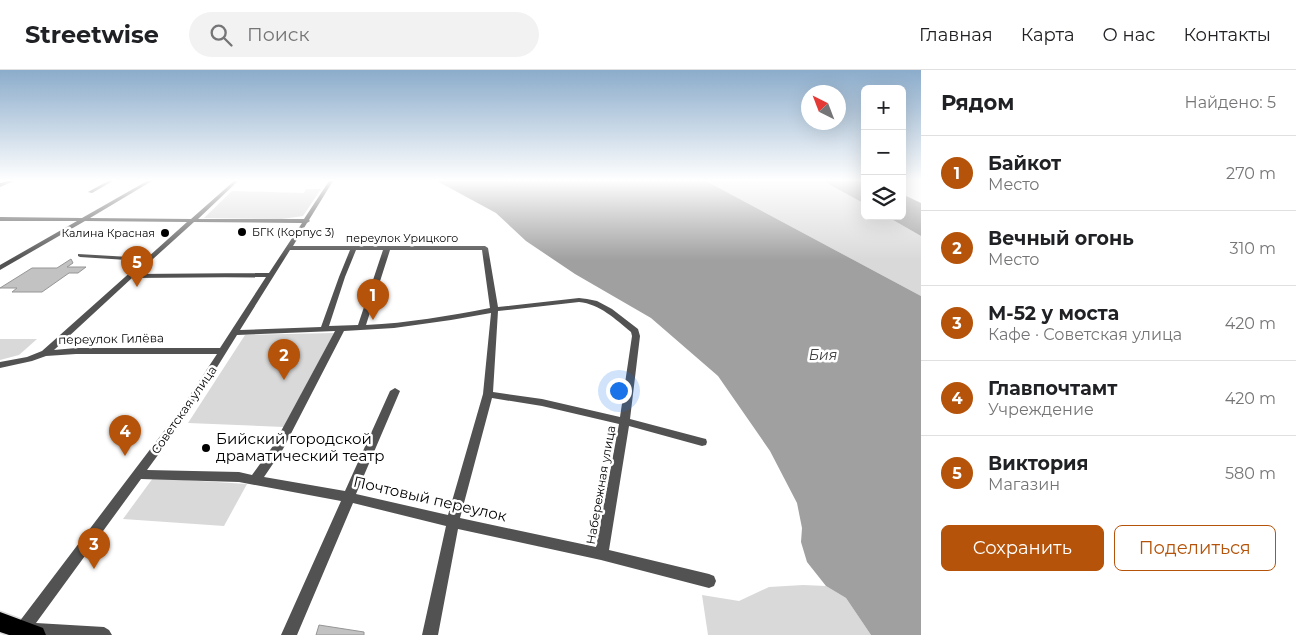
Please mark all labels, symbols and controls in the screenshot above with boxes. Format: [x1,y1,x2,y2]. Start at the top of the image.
search box [189,12,539,57]
text: Streetwise [25,20,159,49]
icon: search [207,21,235,49]
text: Поиск [247,23,310,46]
text: Главная [919,24,993,46]
text: Карта [1021,24,1075,46]
text: О нас [1103,24,1155,46]
text: Контакты [1183,24,1271,46]
north arrow [801,85,846,130]
map controls [861,85,906,220]
button: + [861,85,906,130]
text: Рядом [941,90,1014,115]
text: Найдено: 5 [1185,93,1276,112]
button: − [861,130,906,175]
text: Байкот [988,152,1061,175]
text: 1 [954,164,960,183]
text: 270 m [1226,164,1276,183]
button: layers [861,175,906,220]
text: Место [988,175,1040,194]
place label: БГК (Корпус 3) [252,225,335,239]
place label: Калина Красная [62,226,155,240]
marker: БГК (Корпус 3) [236,226,248,238]
marker: Калина Красная [159,227,171,239]
text: Вечный огонь [988,227,1134,250]
street label: переулок Урицкого [346,231,458,245]
text: 2 [952,239,962,258]
text: 310 m [1229,239,1276,258]
pin: 5 [121,246,153,287]
text: Место [988,250,1040,269]
pin: 1 [357,279,389,320]
text: М-52 у моста [988,302,1119,325]
text: 3 [952,314,962,333]
text: 420 m [1225,314,1276,333]
text: Кафе · Советская улица [988,325,1182,344]
street label: переулок Гилёва [58,330,164,347]
pin: 2 [268,339,300,380]
water label: Бия [809,346,837,364]
street label: Советская улица [148,363,220,457]
text: Главпочтамт [988,377,1117,400]
your location [606,378,632,404]
text: 4 [951,389,963,408]
text: 420 m [1225,389,1276,408]
text: Учреждение [988,400,1094,419]
pin: 4 [109,415,141,456]
street label: Набережная улица [583,424,618,546]
place label: Бийский городской драматический театр [216,429,385,465]
marker: Бийский городской драматический театр [200,442,212,454]
text: Виктория [988,452,1089,475]
text: 5 [952,464,962,483]
text: 580 m [1225,464,1276,483]
street label: Почтовый переулок [352,472,509,525]
text: Магазин [988,475,1060,494]
button: Сохранить [941,525,1104,571]
button: Поделиться [1114,525,1276,571]
pin: 3 [78,528,110,569]

